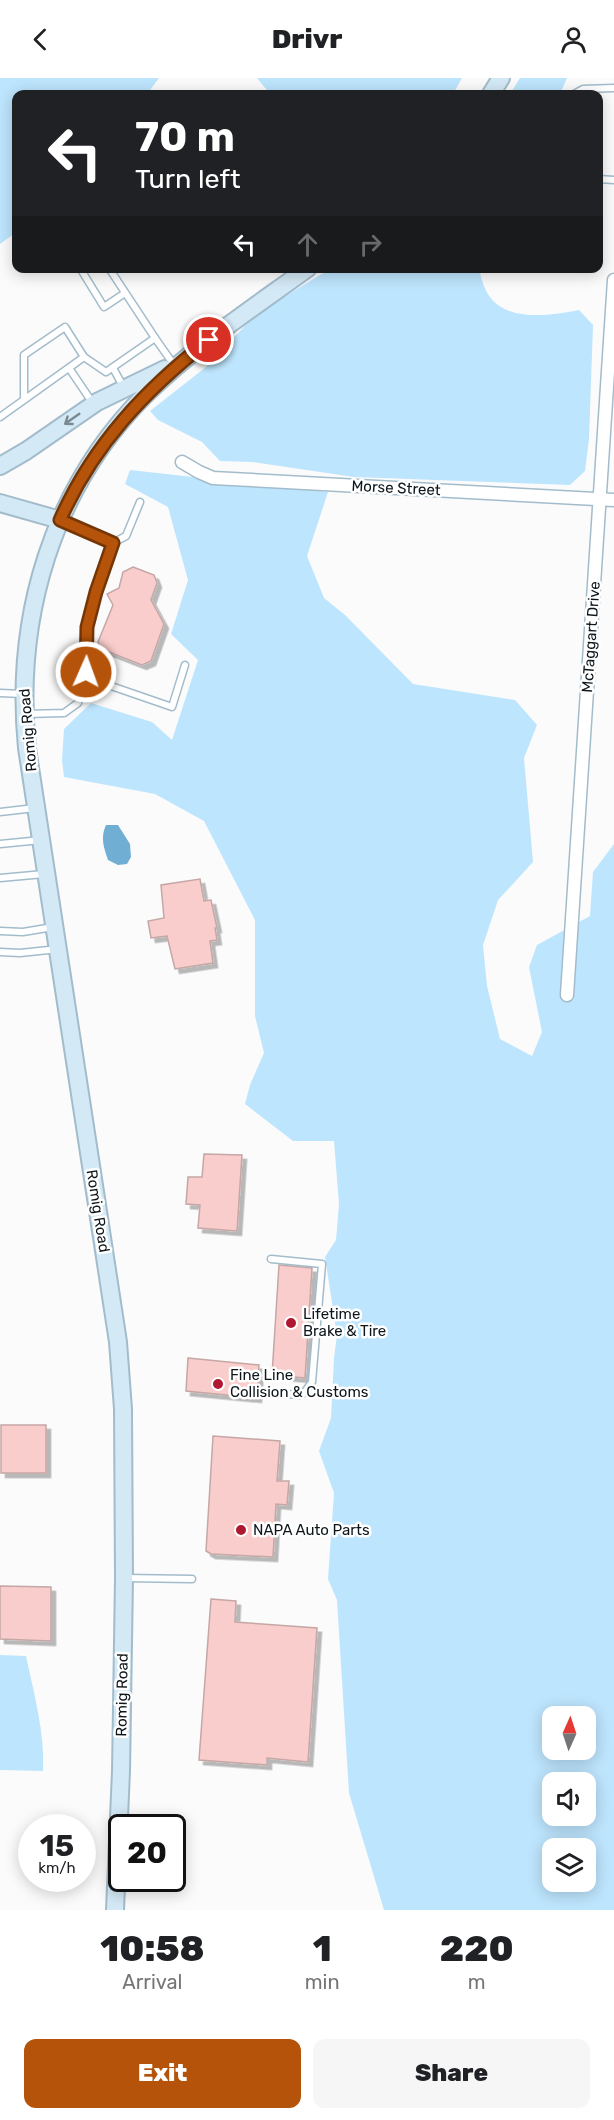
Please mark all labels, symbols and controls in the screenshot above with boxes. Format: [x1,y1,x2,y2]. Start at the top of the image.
icon: back [24,23,57,56]
text: Drivr [272,23,342,55]
icon: person [557,23,590,56]
text: 70 m [135,112,235,162]
icon: left [36,114,114,192]
text: Turn left [135,163,240,195]
icon: left [228,228,261,261]
icon: ahead [291,228,324,261]
icon: right [354,228,387,261]
pin [183,314,234,365]
icon: arrive [192,323,225,356]
one-way arrow [65,413,81,425]
street label: Morse Street [351,477,441,499]
street label: McTaggart Drive [578,581,604,693]
position arrow [54,640,118,704]
street label: Romig Road [15,688,41,772]
street label: Romig Road [83,1168,113,1254]
place label: Lifetime Brake & Tire [303,1305,386,1340]
marker: Lifetime Brake & Tire [284,1316,298,1330]
place label: Fine Line Collision & Customs [230,1366,369,1401]
marker: Fine Line Collision & Customs [211,1377,225,1391]
place label: NAPA Auto Parts [253,1521,370,1539]
marker: NAPA Auto Parts [234,1523,248,1537]
street label: Romig Road [112,1653,132,1737]
north arrow [542,1706,596,1760]
map controls [542,1706,596,1892]
button: sound [542,1772,596,1826]
speed limit sign: 20 [108,1814,186,1892]
text: 15 [40,1828,74,1864]
button: layers [542,1838,596,1892]
text: km/h [38,1859,76,1877]
text: 10:58 [100,1927,205,1970]
text: 1 [313,1927,332,1970]
text: 220 [440,1927,514,1970]
text: Arrival [122,1970,182,1994]
text: min [305,1970,340,1994]
text: m [468,1970,486,1994]
button: Exit [24,2039,301,2108]
button: Share [313,2039,590,2108]

